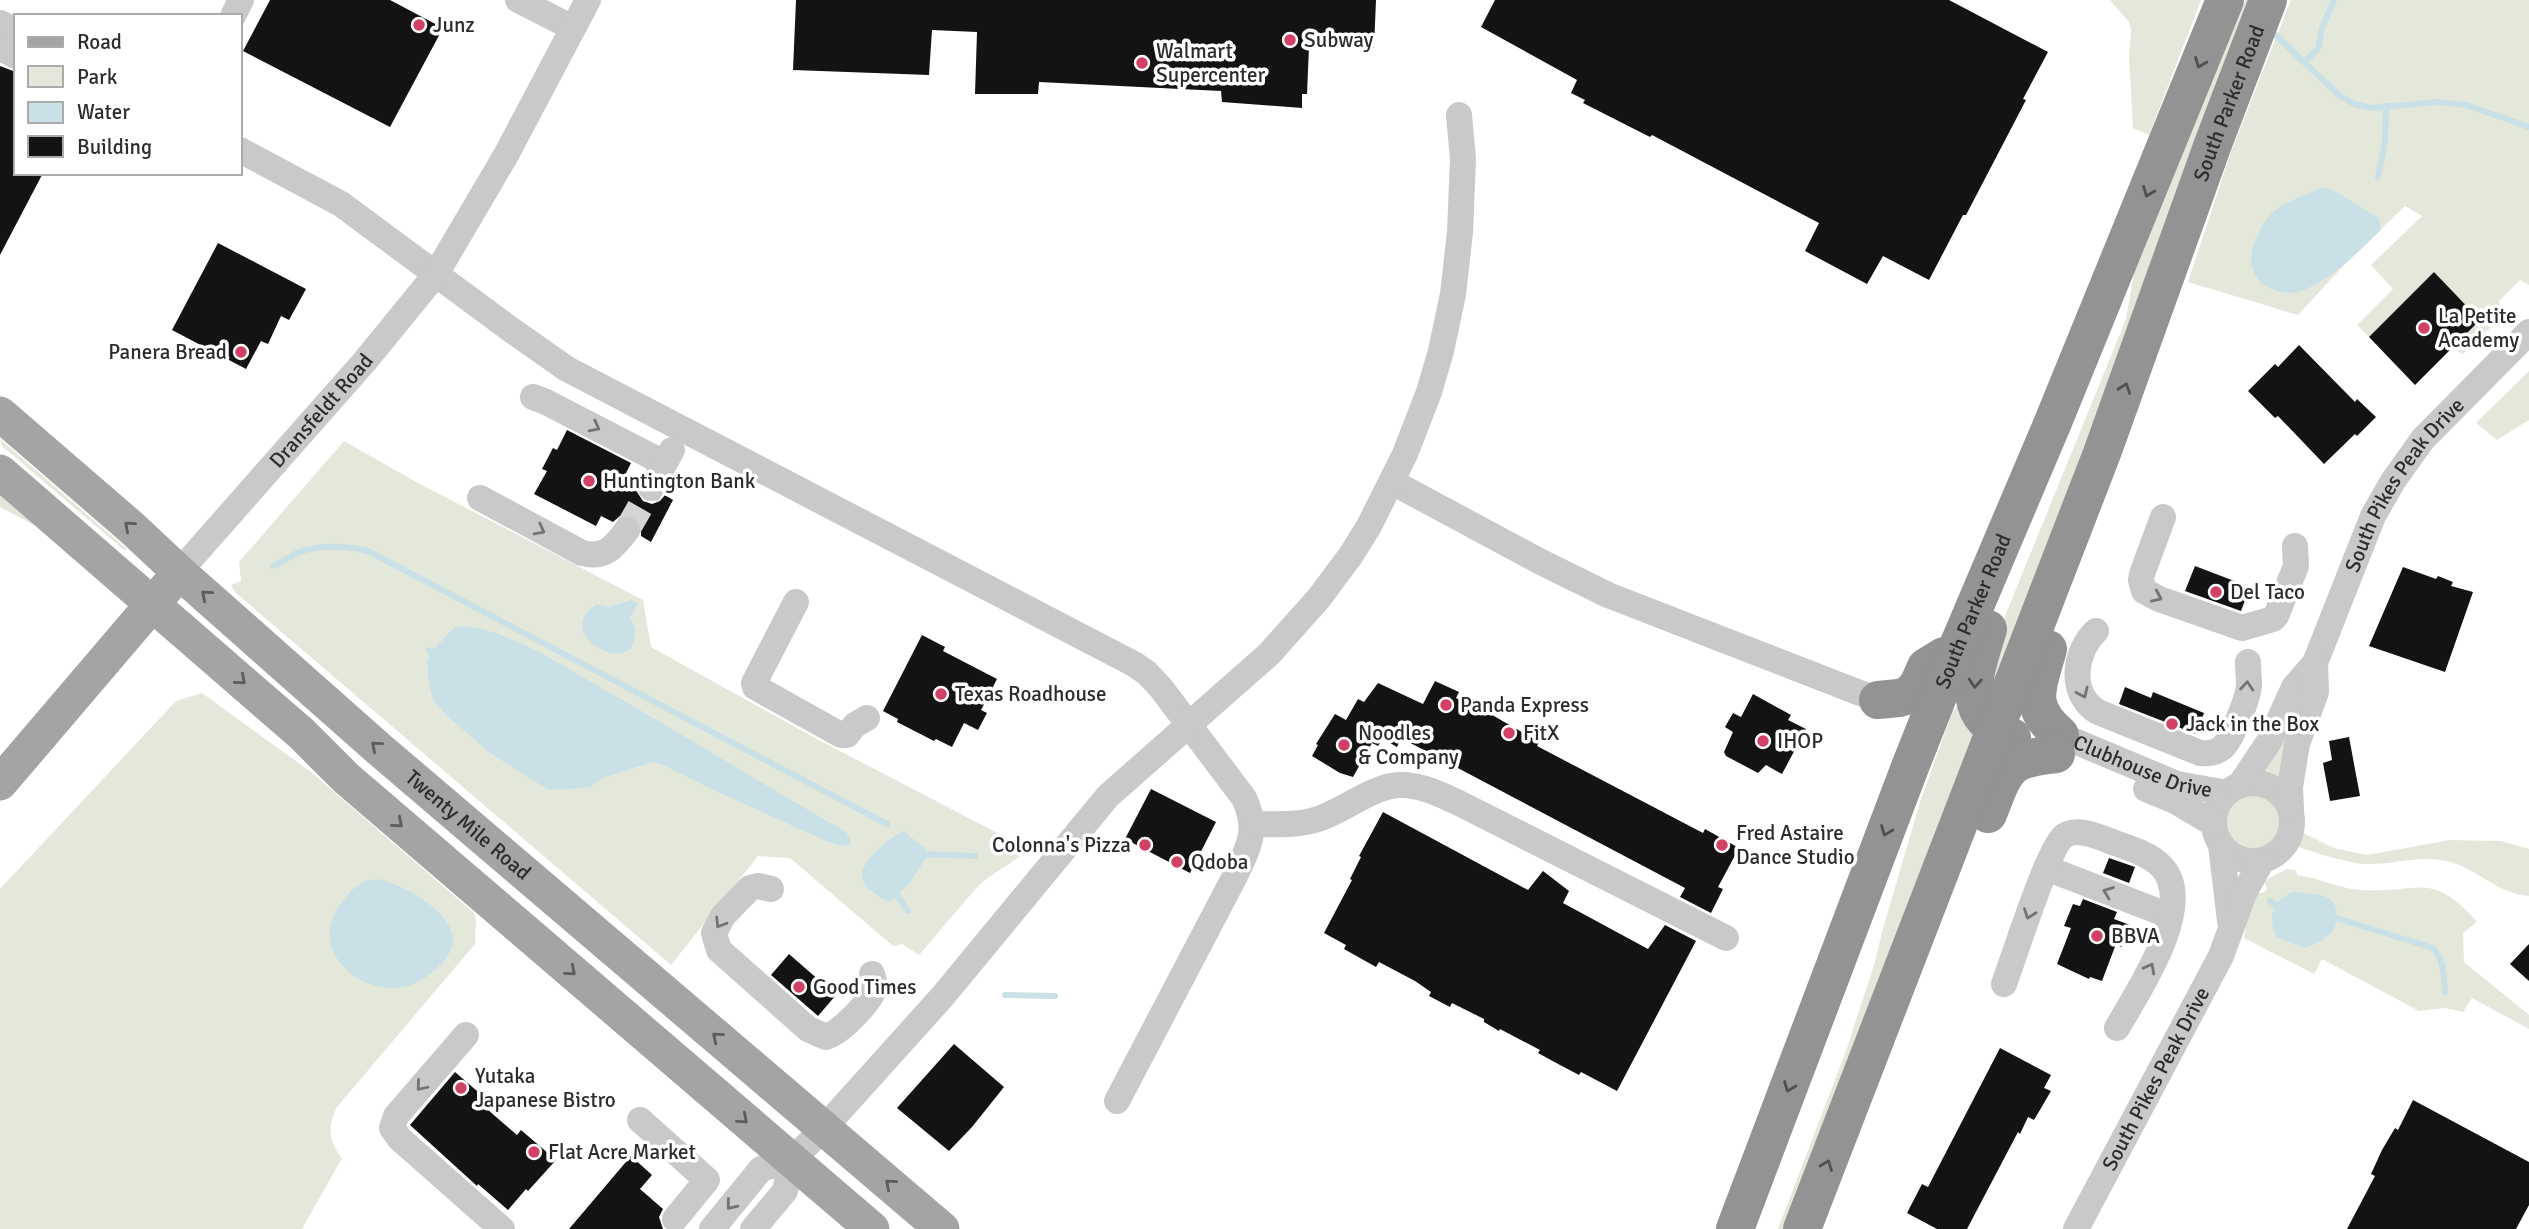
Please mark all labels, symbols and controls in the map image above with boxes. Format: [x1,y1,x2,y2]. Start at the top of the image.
place label: Junz [433,12,475,38]
legend [14,14,242,175]
marker: Junz [411,17,427,33]
street label: South Parker Road [2188,21,2270,185]
place label: Subway [1304,27,1374,53]
text: Road [77,29,122,55]
marker: Subway [1282,32,1298,48]
place label: Walmart Supercenter [1156,38,1266,88]
marker: Walmart Supercenter [1134,55,1150,71]
one-way arrow [2195,57,2209,69]
text: Park [77,64,118,90]
text: Water [77,99,130,125]
text: Building [77,134,152,160]
one-way arrow [2142,185,2156,197]
place label: La Petite Academy [2438,303,2519,353]
marker: La Petite Academy [2416,320,2432,336]
place label: Panera Bread [108,339,227,365]
marker: Panera Bread [233,344,249,360]
street label: Dransfeldt Road [264,348,379,473]
one-way arrow [2117,383,2131,395]
street label: South Pikes Peak Drive [2339,392,2470,576]
one-way arrow [587,419,600,432]
place label: Huntington Bank [603,468,756,494]
marker: Huntington Bank [581,473,597,489]
one-way arrow [124,522,137,534]
one-way arrow [533,522,545,535]
street label: South Parker Road [1929,530,2017,693]
place label: Del Taco [2230,579,2305,605]
marker: Del Taco [2208,584,2224,600]
one-way arrow [2150,589,2162,603]
one-way arrow [201,591,214,603]
one-way arrow [233,672,246,684]
one-way arrow [1968,678,1983,689]
one-way arrow [2239,680,2254,691]
place label: Texas Roadhouse [955,681,1107,707]
one-way arrow [2075,685,2088,698]
marker: Texas Roadhouse [933,686,949,702]
place label: Panda Express [1460,692,1589,718]
marker: Panda Express [1438,697,1454,713]
place label: Jack in the Box [2186,711,2319,737]
marker: Jack in the Box [2164,716,2180,732]
place label: Noodles & Company [1358,720,1459,770]
place label: FitX [1523,720,1559,746]
marker: FitX [1501,725,1517,741]
place label: IHOP [1777,728,1823,754]
street label: Clubhouse Drive [2070,729,2214,803]
marker: IHOP [1755,733,1771,749]
marker: Noodles & Company [1336,737,1352,753]
one-way arrow [371,742,384,754]
street label: Twenty Mile Road [400,764,536,886]
one-way arrow [390,815,403,827]
place label: Fred Astaire Dance Studio [1736,820,1855,870]
one-way arrow [1880,824,1894,836]
place label: Colonna's Pizza [992,832,1131,858]
marker: Colonna's Pizza [1137,837,1153,853]
marker: Fred Astaire Dance Studio [1714,837,1730,853]
place label: Qdoba [1191,849,1248,875]
marker: Qdoba [1169,854,1185,870]
one-way arrow [2103,886,2115,900]
one-way arrow [2023,908,2037,920]
one-way arrow [715,915,728,928]
place label: BBVA [2111,923,2160,949]
marker: BBVA [2089,928,2105,944]
one-way arrow [562,963,575,975]
one-way arrow [2142,963,2156,975]
place label: Good Times [813,974,917,1000]
marker: Good Times [791,979,807,995]
street label: South Pikes Peak Drive [2096,983,2215,1175]
one-way arrow [712,1033,725,1045]
place label: Yutaka Japanese Bistro [475,1063,616,1113]
one-way arrow [417,1078,429,1091]
marker: Yutaka Japanese Bistro [453,1080,469,1096]
one-way arrow [1783,1081,1797,1093]
one-way arrow [735,1111,748,1123]
place label: Flat Acre Market [548,1139,696,1165]
marker: Flat Acre Market [526,1144,542,1160]
one-way arrow [1819,1160,1833,1172]
one-way arrow [885,1180,898,1192]
one-way arrow [727,1197,739,1210]

